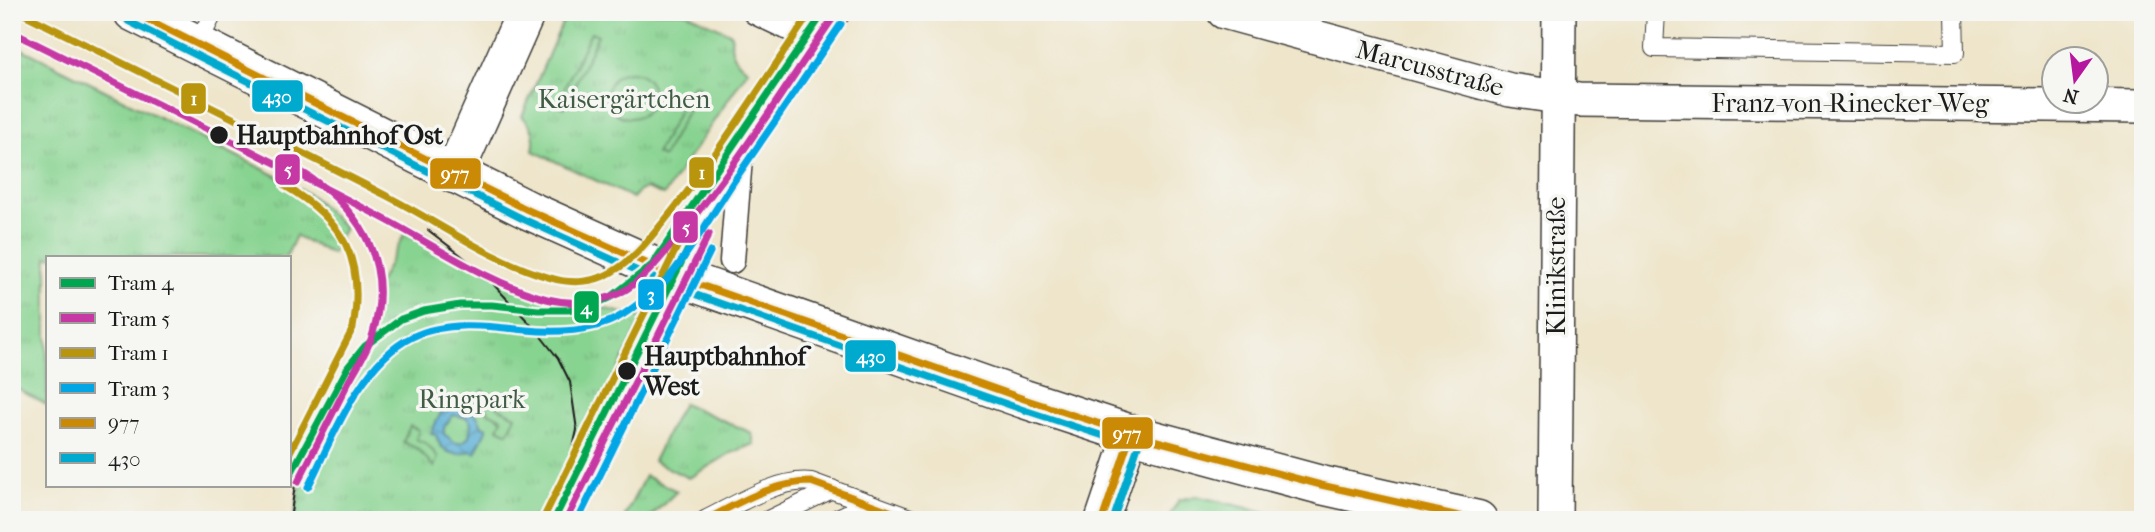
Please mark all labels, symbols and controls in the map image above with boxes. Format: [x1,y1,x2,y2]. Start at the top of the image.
street label: Marcusstraße [1353,34,1507,103]
north arrow [2039,46,2110,116]
line badge: 430 [251,79,304,113]
line badge: 1 [180,82,207,115]
text: N [2061,83,2081,108]
park label: Kaisergärtchen [538,84,710,115]
text: 430 [261,86,292,108]
text: 1 [191,88,197,110]
street label: Franz-von-Rinecker-Weg [1711,88,1990,119]
place label: Hauptbahnhof Ost [236,120,444,151]
marker: Hauptbahnhof Ost [208,124,230,146]
line badge: 5 [274,153,301,186]
line badge: 1 [688,156,715,189]
line badge: 977 [429,157,482,190]
text: 5 [284,159,292,181]
text: 1 [699,162,705,184]
text: 977 [440,163,469,185]
street label: Klinikstraße [1541,196,1572,335]
line badge: 5 [672,210,699,244]
text: 5 [682,217,690,239]
legend [46,256,290,486]
text: Tram 4 [108,271,174,295]
line badge: 3 [637,278,665,311]
text: 3 [647,284,655,306]
line badge: 4 [573,290,600,324]
text: 4 [579,297,592,319]
text: Tram 5 [108,307,170,331]
line badge: 430 [844,339,897,373]
text: Tram 1 [108,341,169,365]
place label: Hauptbahnhof West [643,341,811,402]
text: 430 [855,346,886,368]
marker: Hauptbahnhof West [616,360,638,382]
text: Tram 3 [108,377,170,401]
park label: Ringpark [419,384,526,415]
text: 977 [108,411,139,435]
line badge: 977 [1101,416,1154,450]
text: 977 [1112,423,1141,445]
text: 430 [108,447,141,471]

